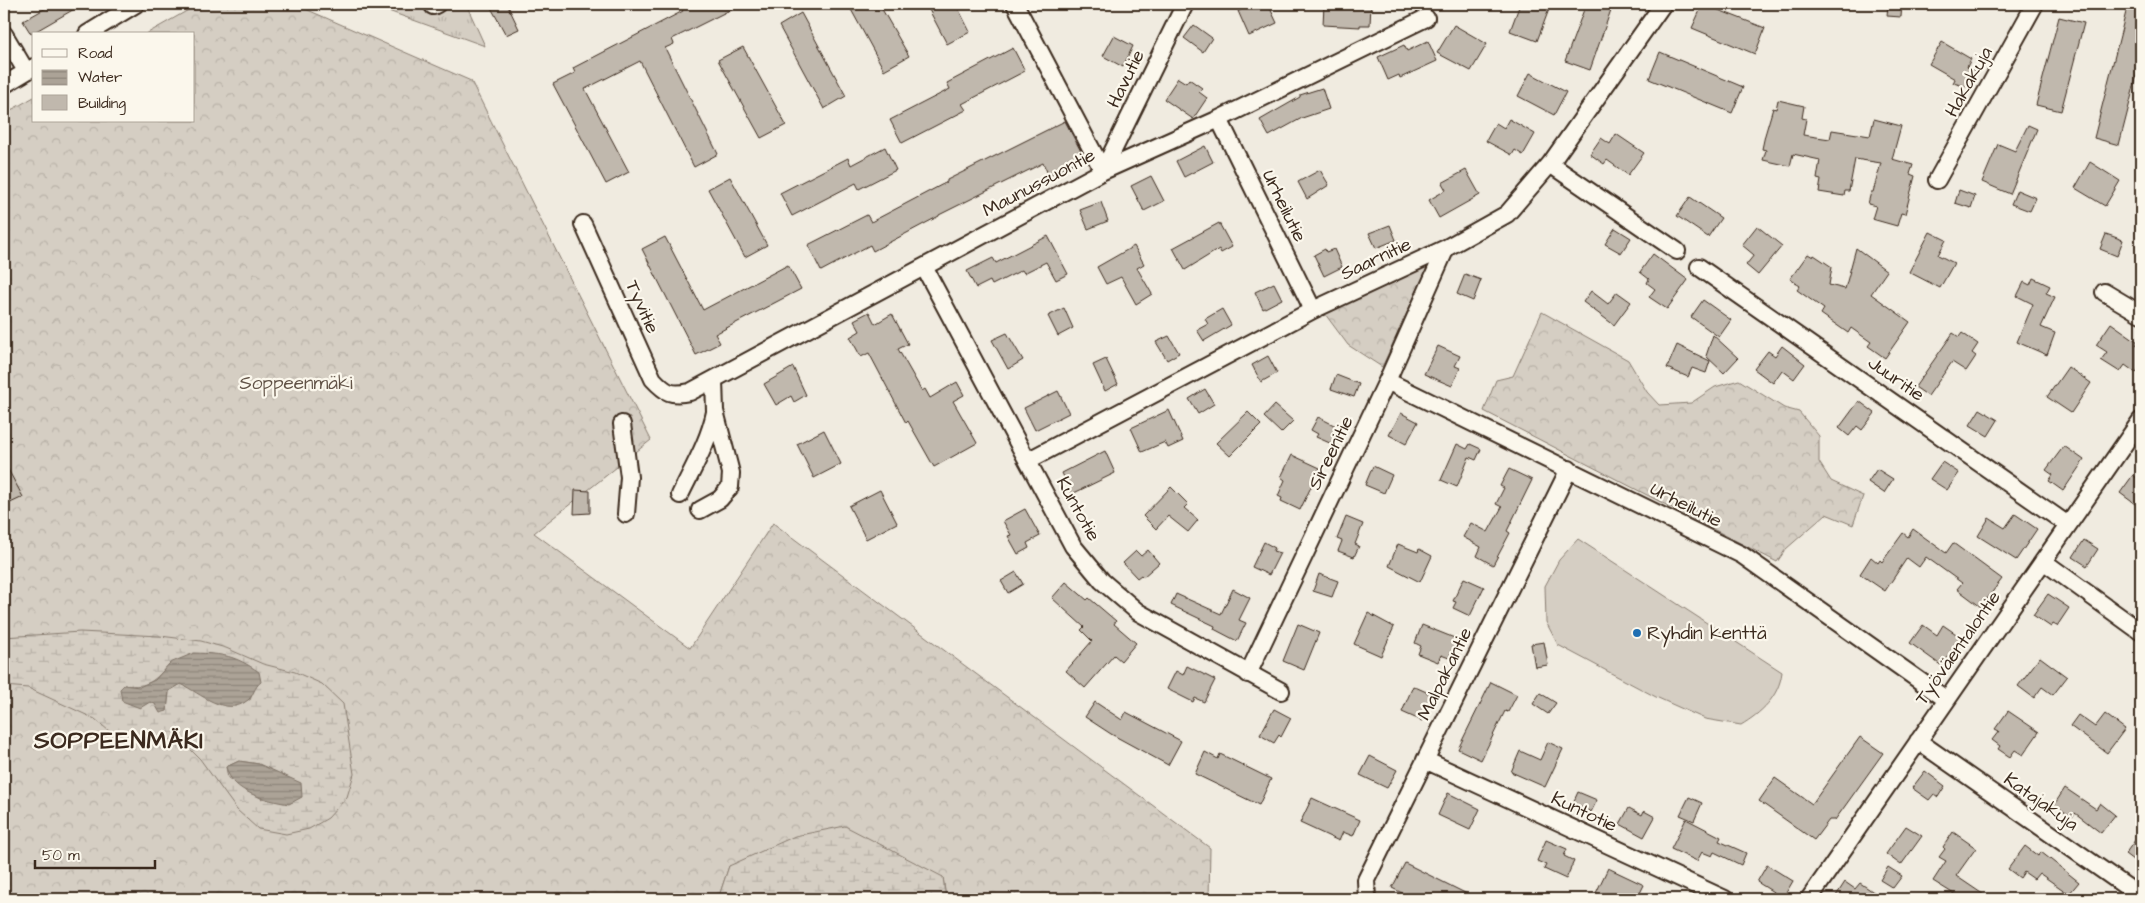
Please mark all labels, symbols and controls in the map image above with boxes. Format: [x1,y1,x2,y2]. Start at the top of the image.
legend [32,32,195,122]
street label: Hakakuja [1939,42,2000,122]
text: Road [78,43,113,64]
street label: Havutie [1100,45,1152,113]
text: Water [78,67,122,88]
text: Building [78,93,126,115]
street label: Maunussuontie [978,142,1100,224]
street label: Urheilutie [1255,165,1313,247]
street label: Saarnitie [1336,231,1416,287]
street label: Tyvitie [617,276,666,338]
street label: Juuritie [1862,350,1930,408]
park label: Soppeenmäki [239,370,353,397]
street label: Sireenitie [1301,411,1361,495]
street label: Kuntotie [1049,472,1107,546]
street label: Urheilutie [1645,475,1727,535]
street label: Työväentalontie [1909,586,2008,711]
place label: Ryhdin kenttä [1647,620,1767,648]
street label: Malpakantie [1411,623,1479,725]
marker: Ryhdin kenttä [1631,627,1643,639]
district label: SOPPEENMÄKI [33,724,204,758]
street label: Katajakuja [1998,766,2084,838]
street label: Kuntotie [1547,785,1621,839]
scale bar [35,838,155,870]
text: 50 m [42,845,80,866]

